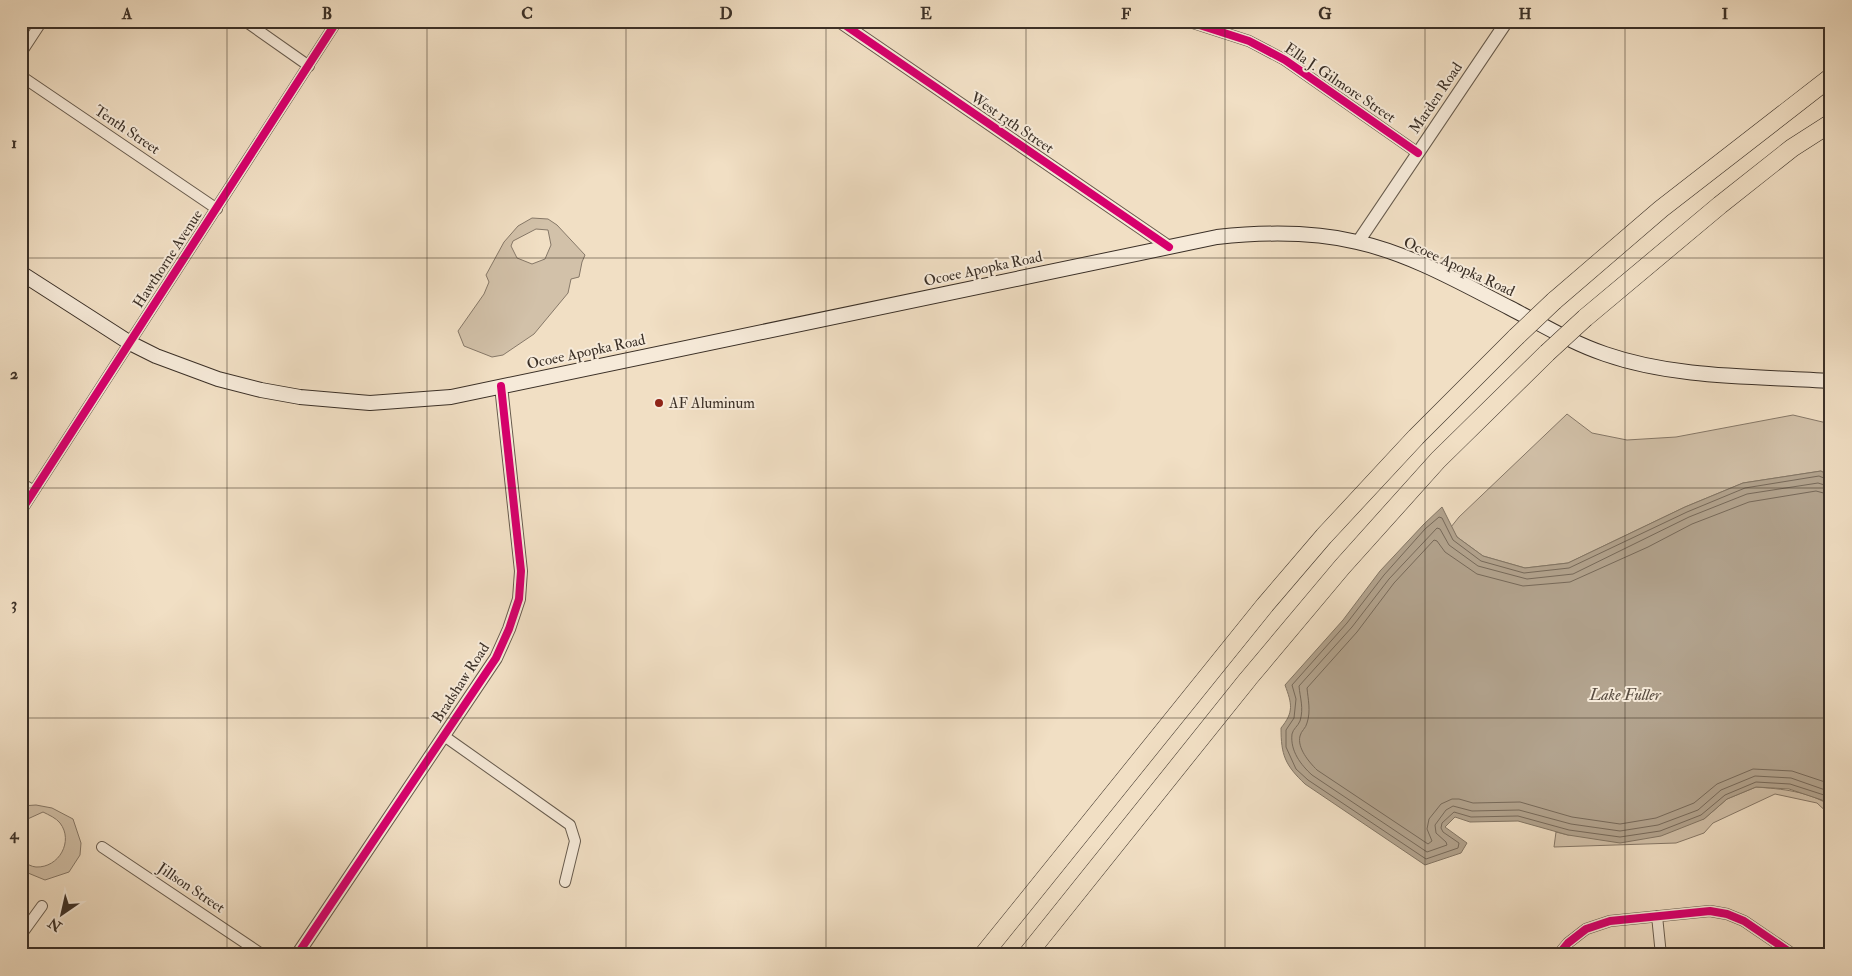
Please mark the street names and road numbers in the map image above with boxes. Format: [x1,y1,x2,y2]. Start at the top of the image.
street label: Ella J. Gilmore Street [1280,39,1399,128]
street label: Marden Road [1405,58,1467,137]
street label: West 13th Street [966,88,1057,158]
street label: Tenth Street [91,101,164,159]
street label: Hawthorne Avenue [129,206,207,312]
street label: Ocoee Apopka Road [1400,233,1518,302]
street label: Ocoee Apopka Road [922,247,1045,292]
street label: Ocoee Apopka Road [525,330,648,375]
street label: Bradshaw Road [428,639,494,727]
street label: Jillson Street [152,858,228,918]

